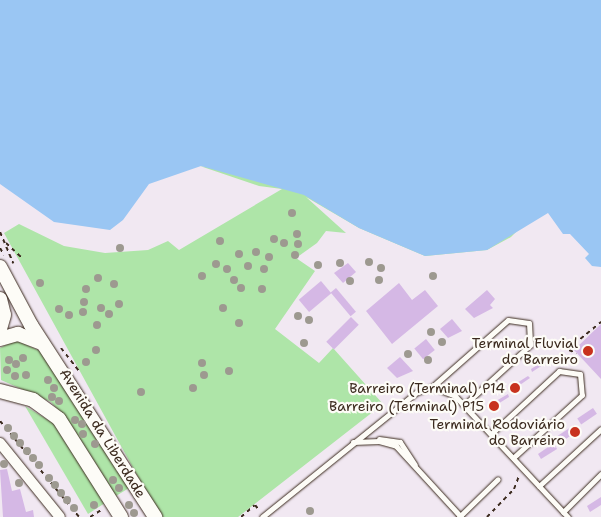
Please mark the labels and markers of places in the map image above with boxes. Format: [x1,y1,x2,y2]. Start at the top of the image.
place label: Terminal Fluvial do Barreiro [472,335,578,368]
marker: Terminal Fluvial do Barreiro [582,345,594,357]
place label: Barreiro (Terminal) P14 [349,380,505,396]
marker: Barreiro (Terminal) P14 [509,382,521,394]
place label: Barreiro (Terminal) P15 [329,398,484,414]
marker: Barreiro (Terminal) P15 [488,400,500,412]
place label: Terminal Rodoviário do Barreiro [430,416,565,448]
marker: Terminal Rodoviário do Barreiro [569,426,581,438]

